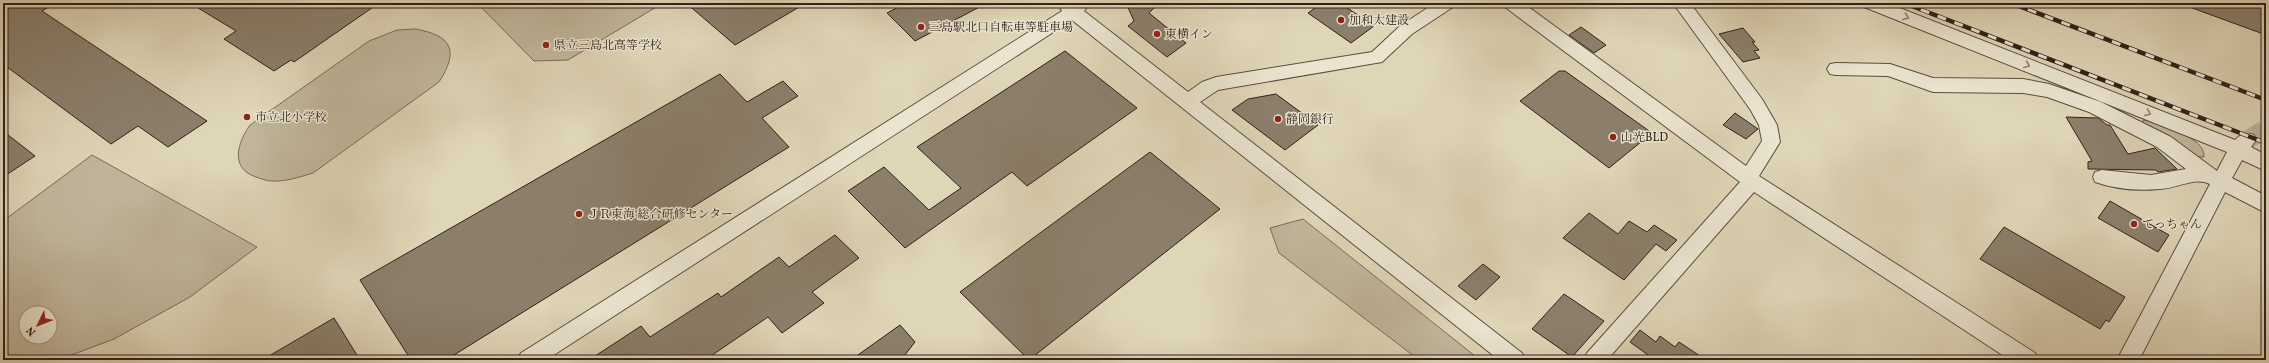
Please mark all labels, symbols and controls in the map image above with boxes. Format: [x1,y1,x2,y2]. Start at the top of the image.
place label: 加和太建設 [1349,13,1409,29]
one-way arrow [1903,13,1910,21]
marker: 加和太建設 [1336,15,1346,25]
place label: 三島駅北口自転車等駐車場 [929,20,1073,36]
marker: 三島駅北口自転車等駐車場 [916,22,926,32]
place label: 東横イン [1165,27,1213,43]
marker: 東横イン [1152,29,1162,39]
place label: 県立三島北高等学校 [554,38,662,54]
marker: 県立三島北高等学校 [541,40,551,50]
one-way arrow [2024,61,2031,69]
one-way arrow [2145,109,2152,117]
place label: 市立北小学校 [255,110,327,126]
marker: 市立北小学校 [242,112,252,122]
place label: 静岡銀行 [1286,112,1334,128]
marker: 静岡銀行 [1273,114,1283,124]
place label: 山光BLD [1621,130,1668,146]
marker: 山光BLD [1608,132,1618,142]
place label: ＪＲ東海 総合研修センター [587,207,733,223]
marker: ＪＲ東海 総合研修センター [574,209,584,219]
place label: てっちゃん [2142,217,2202,233]
marker: てっちゃん [2129,219,2139,229]
north arrow [18,305,58,345]
text: N [24,323,40,339]

